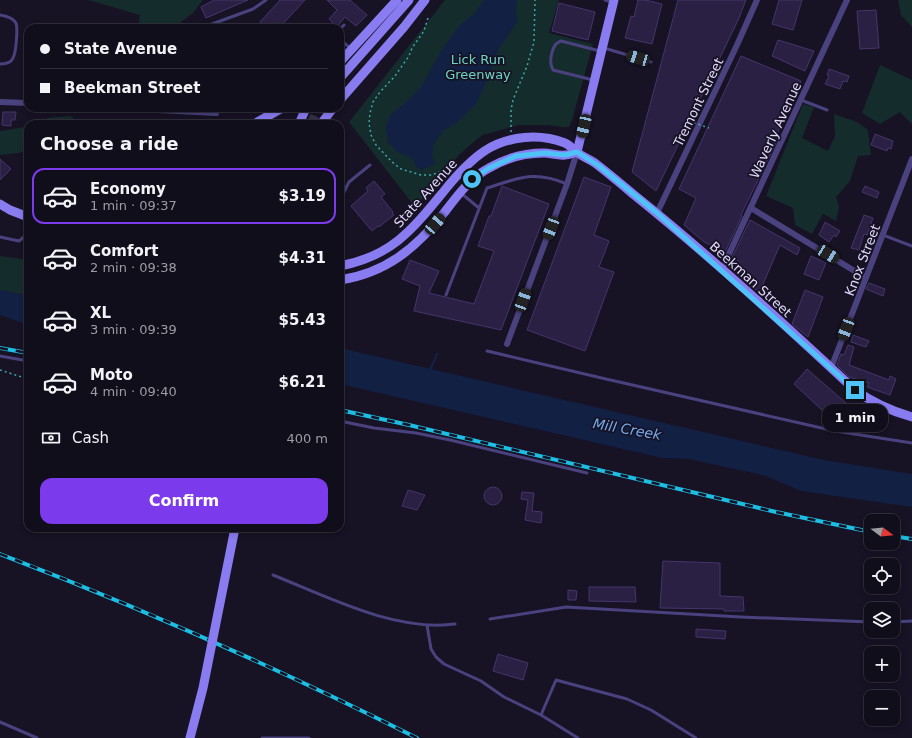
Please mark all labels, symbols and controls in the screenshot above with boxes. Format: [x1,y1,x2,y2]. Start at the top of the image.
text: State Avenue [64,40,177,58]
car [625,49,651,67]
park label: Lick Run Greenway [445,52,511,82]
street label: Tremont Street [670,55,726,150]
text: Beekman Street [64,79,200,97]
street label: Waverly Avenue [747,80,804,181]
car [575,113,593,139]
text: Choose a ride [40,133,179,154]
street label: State Avenue [391,156,460,231]
route start [463,170,481,188]
icon: car [42,178,78,214]
text: Economy [90,180,166,198]
text: $3.19 [279,187,326,205]
text: 1 min · 09:37 [90,198,177,213]
car [423,211,447,237]
car [541,215,561,241]
street label: Knox Street [842,222,883,298]
street label: Beekman Street [707,239,795,320]
icon: car [42,240,78,276]
text: Comfort [90,242,158,260]
car [815,243,841,265]
text: $4.31 [279,249,326,267]
text: 2 min · 09:38 [90,260,177,275]
car [513,287,533,313]
icon: car [42,302,78,338]
text: XL [90,304,111,322]
text: $5.43 [279,311,326,329]
car [836,316,856,342]
text: 3 min · 09:39 [90,322,177,337]
icon: car [42,364,78,400]
text: Moto [90,366,133,384]
text: $6.21 [279,373,326,391]
route end [846,381,864,399]
text: 4 min · 09:40 [90,384,177,399]
callout: 1 min [822,404,888,432]
text: 1 min [835,410,875,425]
water label: Mill Creek [592,415,663,443]
icon: cash [40,427,62,449]
text: Cash [72,429,109,447]
text: 400 m [286,431,328,446]
button: Confirm [40,478,328,524]
north arrow [864,514,900,550]
map controls [864,514,900,726]
button: locate [864,558,900,594]
button: layers [864,602,900,638]
button: + [864,646,900,682]
button: − [864,690,900,726]

